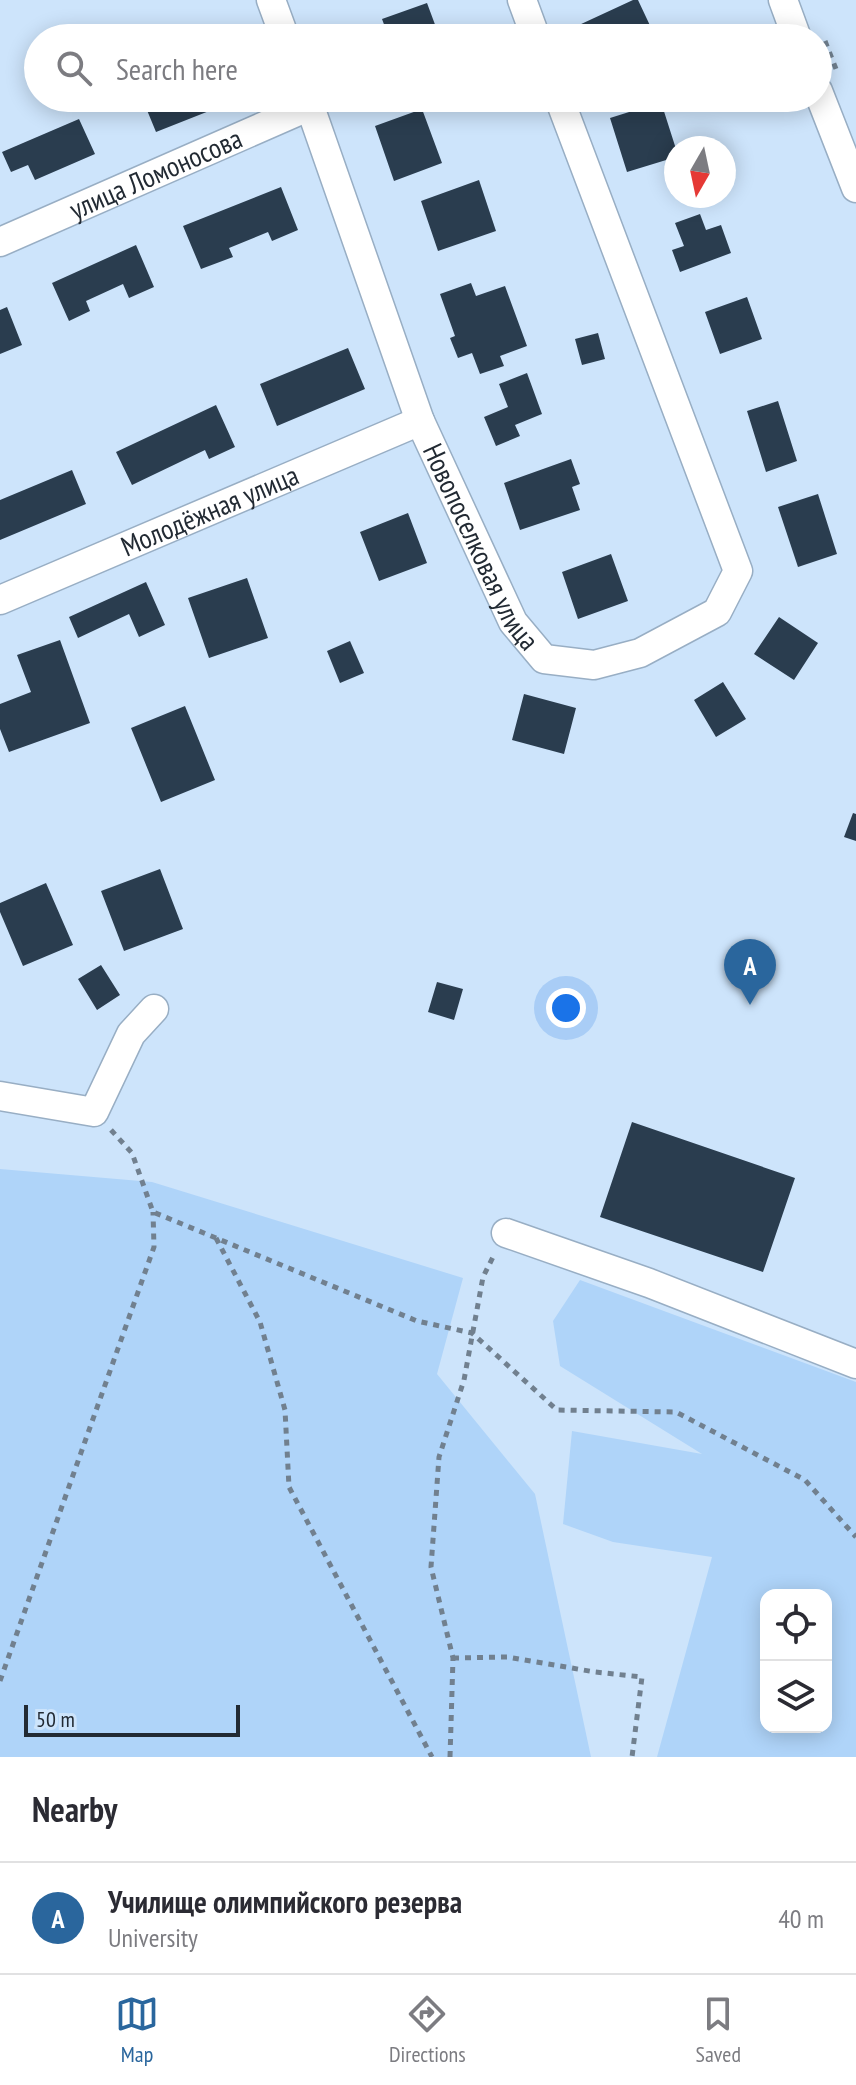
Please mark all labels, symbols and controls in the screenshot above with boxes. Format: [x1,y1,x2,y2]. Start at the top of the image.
search box [24,24,832,112]
icon: search [52,46,96,90]
text: Search here [116,49,238,88]
street label: улица Ломоносова [63,119,247,227]
north arrow [664,136,736,208]
street label: Новопоселковая улица [415,437,548,658]
street label: Молодёжная улица [115,456,304,564]
pin: A [724,939,776,1005]
your location [546,988,586,1028]
map controls [760,1589,832,1733]
button: locate [760,1589,832,1661]
button: layers [760,1661,832,1733]
scale bar [24,1701,240,1737]
text: 50 m [36,1705,75,1733]
text: Nearby [32,1787,117,1831]
text: Училище олимпийского резерва [108,1882,462,1921]
text: A [51,1902,65,1935]
text: 40 m [778,1902,824,1935]
text: University [108,1921,198,1954]
tab: Map [115,1992,159,2068]
tab: Directions [389,1992,466,2068]
tab: Saved [696,1992,741,2068]

